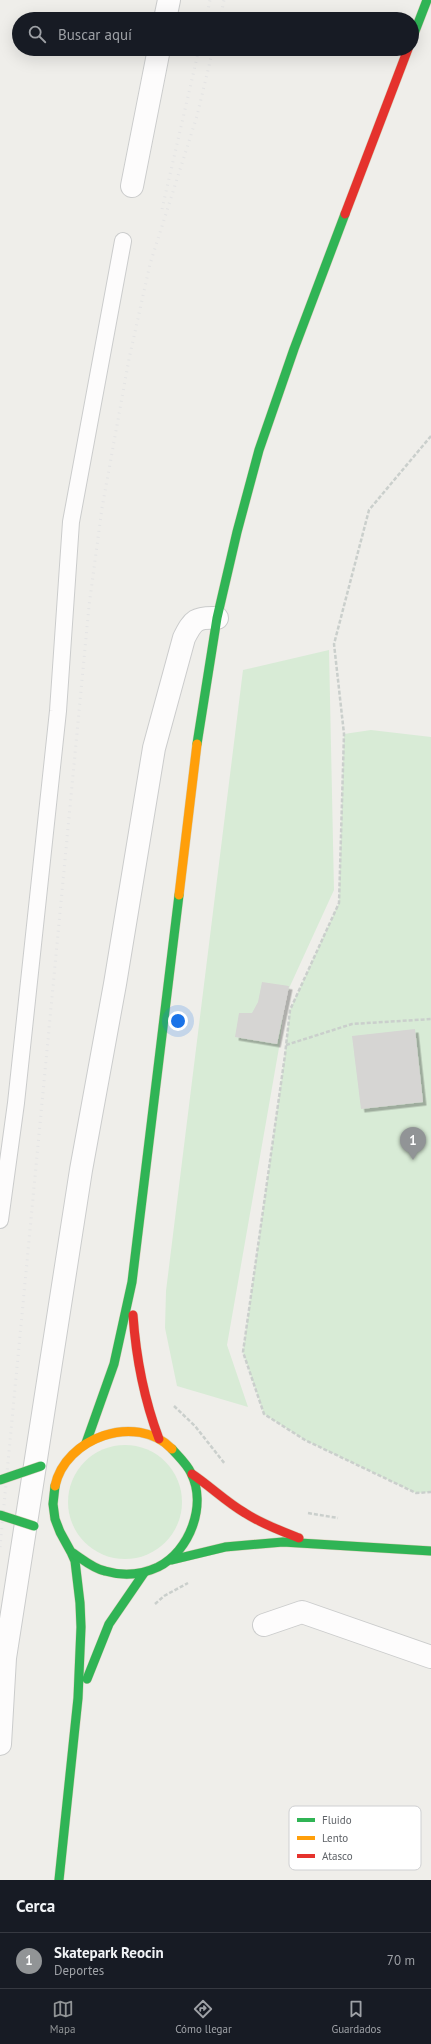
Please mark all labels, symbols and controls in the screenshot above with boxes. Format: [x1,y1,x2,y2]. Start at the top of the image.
search box [12,12,419,56]
icon: search [26,23,48,45]
text: Buscar aquí [58,25,132,44]
your location [168,1011,188,1031]
pin: 1 [400,1127,426,1160]
legend [289,1806,421,1870]
text: Fluido [322,1813,352,1827]
text: Lento [322,1831,348,1845]
text: Atasco [322,1849,353,1863]
text: Cerca [16,1895,55,1917]
text: Skatepark Reocin [54,1943,164,1962]
text: 1 [25,1952,33,1969]
text: 70 m [387,1952,415,1969]
text: Deportes [54,1962,104,1979]
tab: Mapa [50,1998,75,2036]
tab: Cómo llegar [175,1998,232,2036]
tab: Guardados [331,1998,381,2036]

